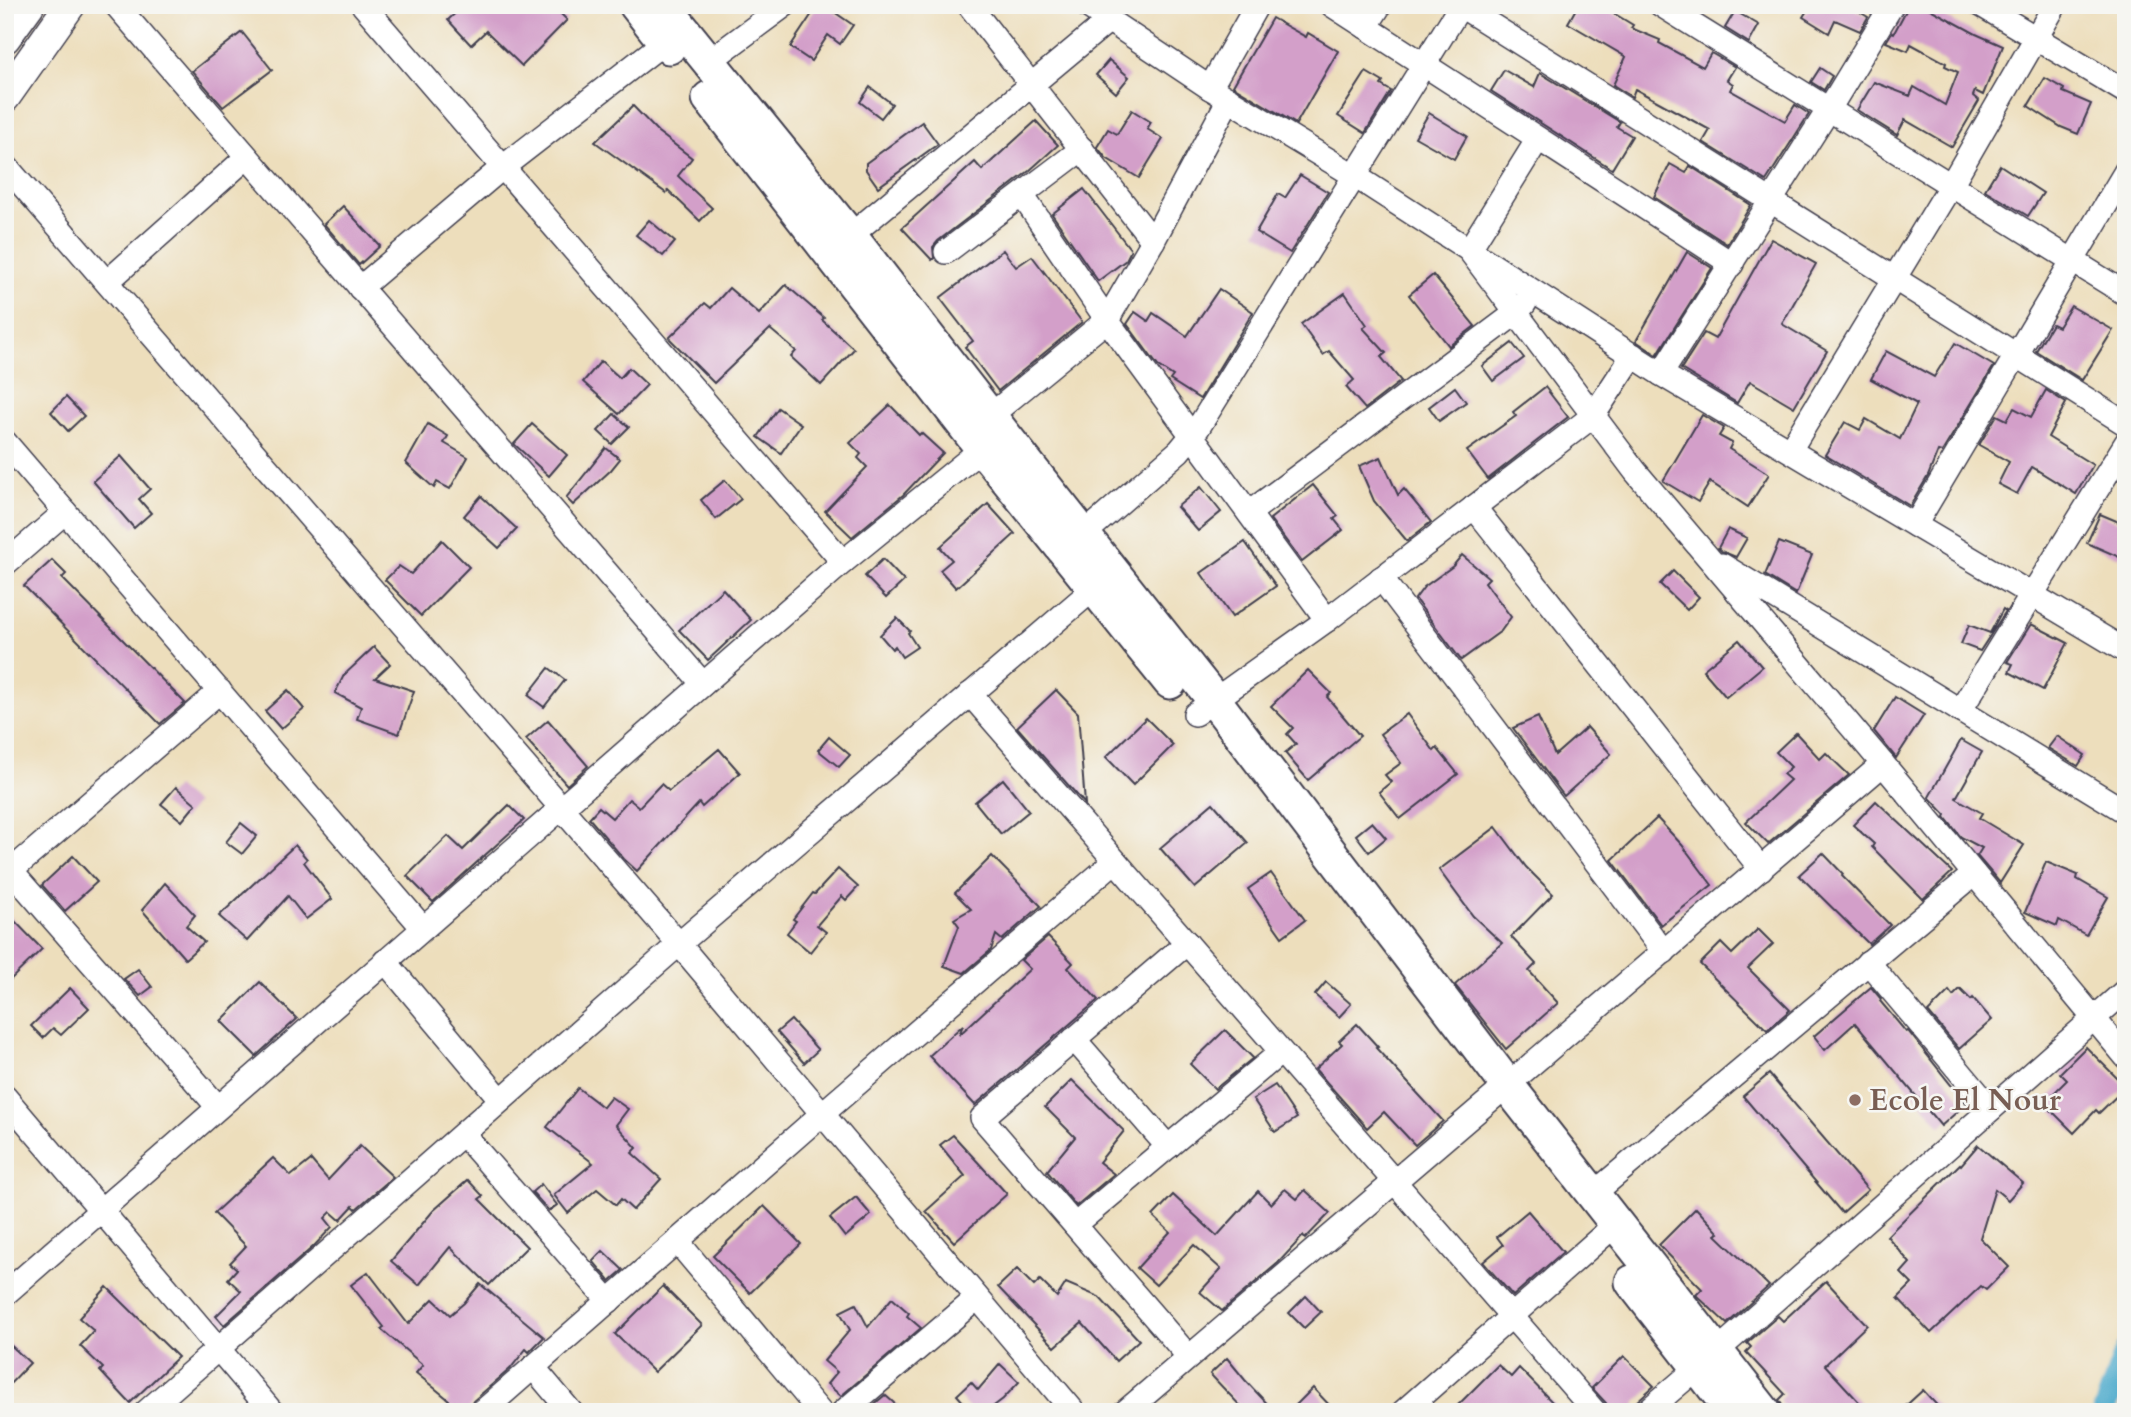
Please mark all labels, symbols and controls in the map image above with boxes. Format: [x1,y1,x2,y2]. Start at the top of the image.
place label: Ecole El Nour [1869,1080,2062,1121]
marker: Ecole El Nour [1847,1092,1863,1108]

